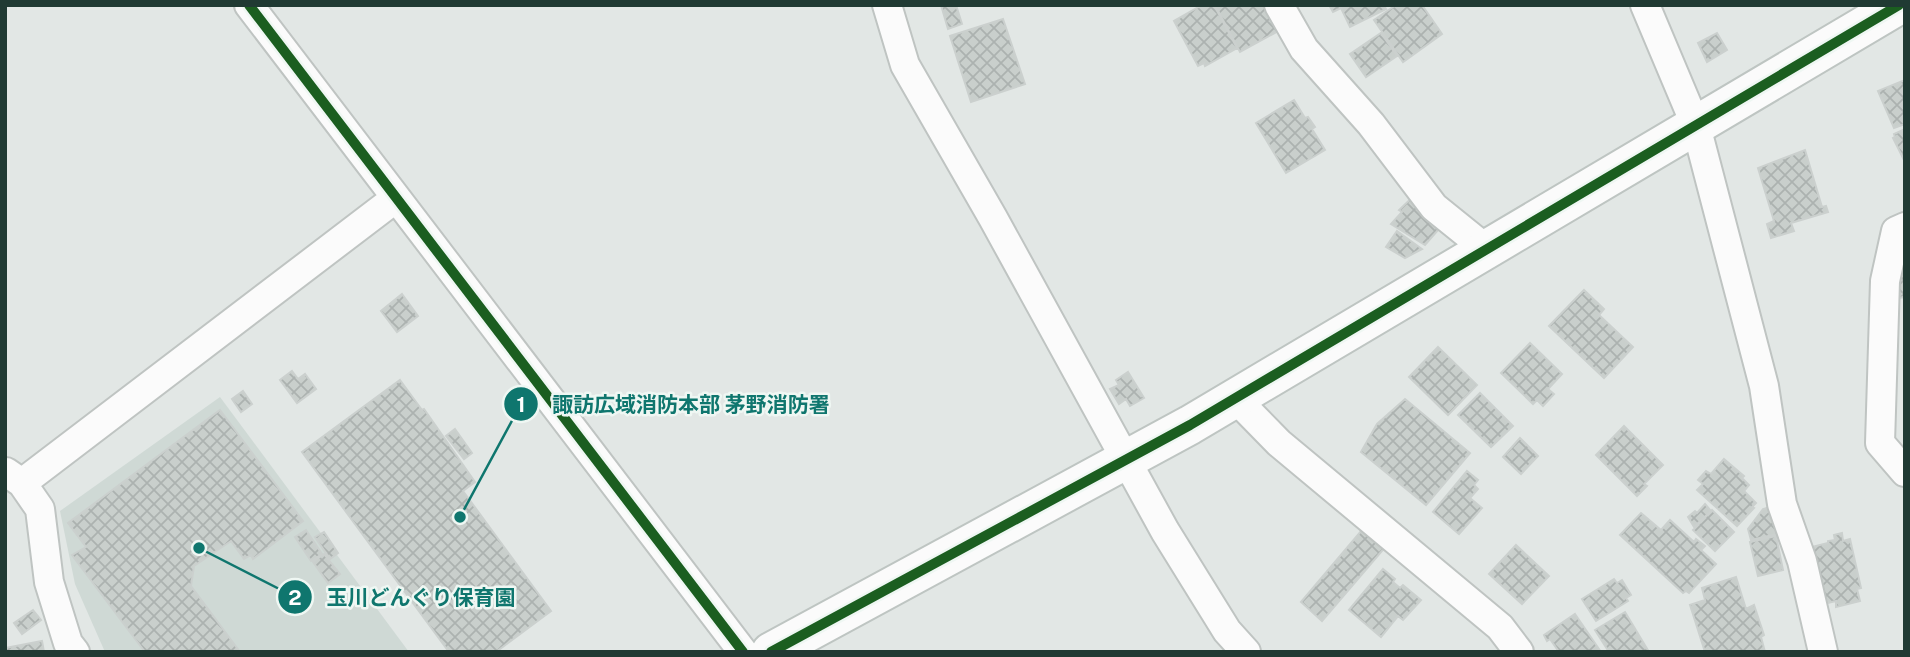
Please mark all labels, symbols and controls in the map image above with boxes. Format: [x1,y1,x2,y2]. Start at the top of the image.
callout: 諏訪広域消防本部 茅野消防署 [503,383,844,425]
text: 1 [517,392,526,417]
text: 諏訪広域消防本部 茅野消防署 [552,392,830,417]
callout: 玉川どんぐり保育園 [278,576,530,618]
text: 2 [288,585,302,610]
text: 玉川どんぐり保育園 [327,585,516,610]

